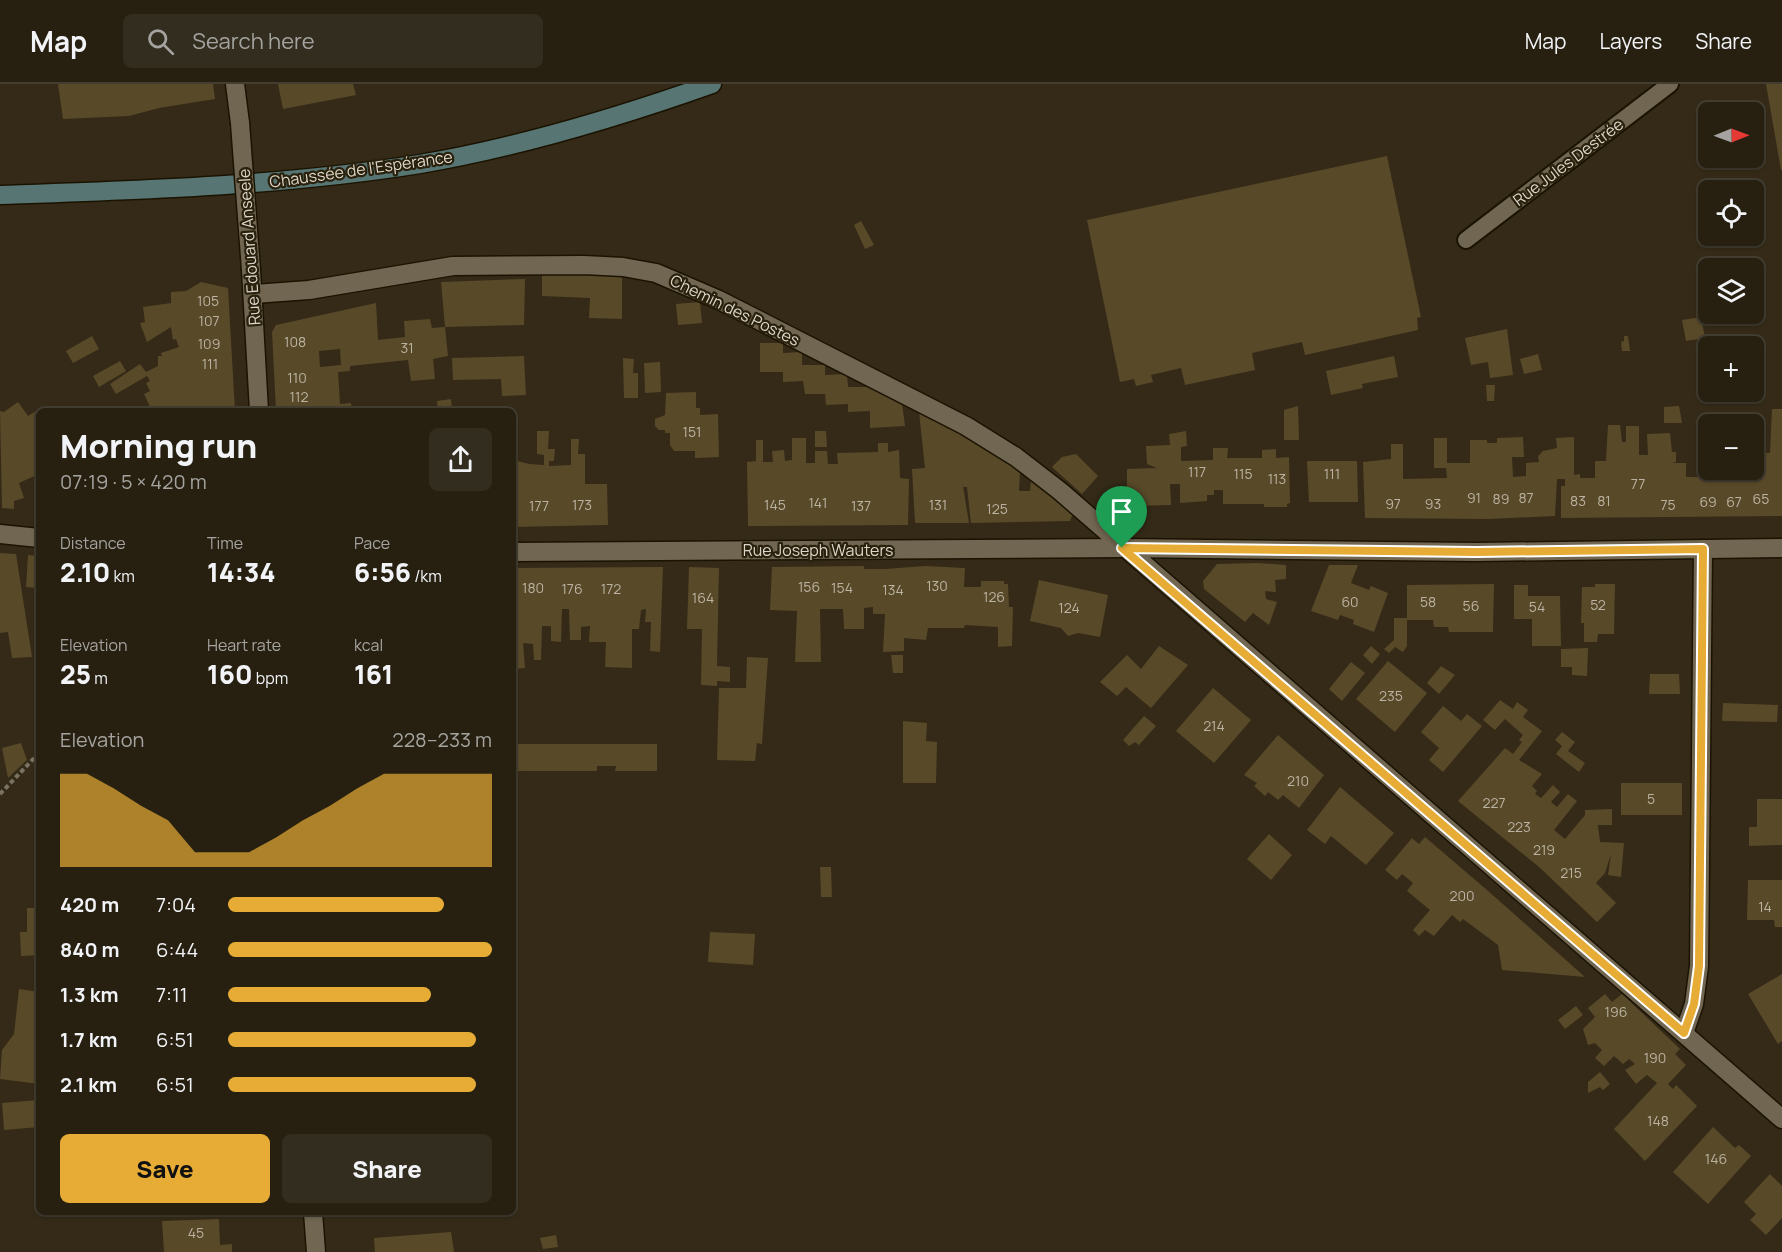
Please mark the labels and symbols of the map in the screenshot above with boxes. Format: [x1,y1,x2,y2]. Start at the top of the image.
north arrow [1698,102,1764,168]
street label: Rue Jules Destrée [1508,113,1628,211]
street label: Chaussée de l'Espérance [268,145,454,193]
street label: Rue Edouard Anseele [233,168,265,326]
street label: Chemin des Postes [666,269,804,351]
house number: 105 [197,291,219,310]
house number: 107 [198,311,220,330]
house number: 108 [284,332,306,351]
house number: 109 [198,334,220,353]
house number: 31 [400,338,414,357]
house number: 111 [202,354,218,373]
house number: 110 [287,368,307,387]
house number: 112 [290,387,308,406]
house number: 151 [682,422,702,441]
house number: 117 [1188,462,1206,481]
house number: 115 [1233,464,1253,483]
house number: 111 [1324,464,1340,483]
house number: 113 [1268,469,1286,488]
house number: 77 [1631,474,1645,493]
pin [1096,486,1147,548]
house number: 91 [1467,488,1481,507]
house number: 87 [1518,488,1534,507]
house number: 89 [1493,489,1509,508]
house number: 65 [1753,489,1769,508]
house number: 83 [1570,491,1586,510]
house number: 81 [1597,491,1611,510]
house number: 69 [1699,492,1717,511]
house number: 67 [1726,492,1742,511]
house number: 141 [808,493,828,512]
house number: 97 [1385,494,1401,513]
house number: 93 [1425,494,1441,513]
house number: 173 [572,495,592,514]
house number: 145 [764,495,786,514]
house number: 131 [929,495,947,514]
house number: 75 [1660,495,1676,514]
house number: 177 [529,496,549,515]
house number: 137 [851,496,871,515]
house number: 125 [986,499,1008,518]
street label: Rue Joseph Wauters [743,539,893,561]
house number: 130 [926,576,948,595]
house number: 156 [798,577,820,596]
house number: 180 [522,578,544,597]
house number: 154 [831,578,853,597]
house number: 176 [561,579,583,598]
house number: 172 [601,579,621,598]
house number: 134 [882,580,904,599]
house number: 126 [983,587,1005,606]
house number: 164 [692,588,714,607]
house number: 60 [1341,592,1359,611]
house number: 58 [1420,592,1436,611]
house number: 52 [1590,595,1606,614]
house number: 56 [1463,596,1479,615]
house number: 54 [1529,597,1545,616]
house number: 124 [1058,598,1080,617]
house number: 235 [1379,686,1403,705]
house number: 214 [1203,716,1225,735]
house number: 210 [1287,771,1309,790]
house number: 5 [1647,789,1655,808]
house number: 227 [1483,793,1506,812]
house number: 223 [1507,817,1531,836]
house number: 219 [1533,840,1555,859]
house number: 215 [1560,863,1582,882]
house number: 200 [1449,886,1475,905]
house number: 14 [1758,897,1772,916]
house number: 196 [1605,1002,1627,1021]
house number: 190 [1644,1048,1666,1067]
house number: 148 [1647,1111,1669,1130]
house number: 146 [1705,1149,1727,1168]
house number: 45 [188,1223,204,1242]

